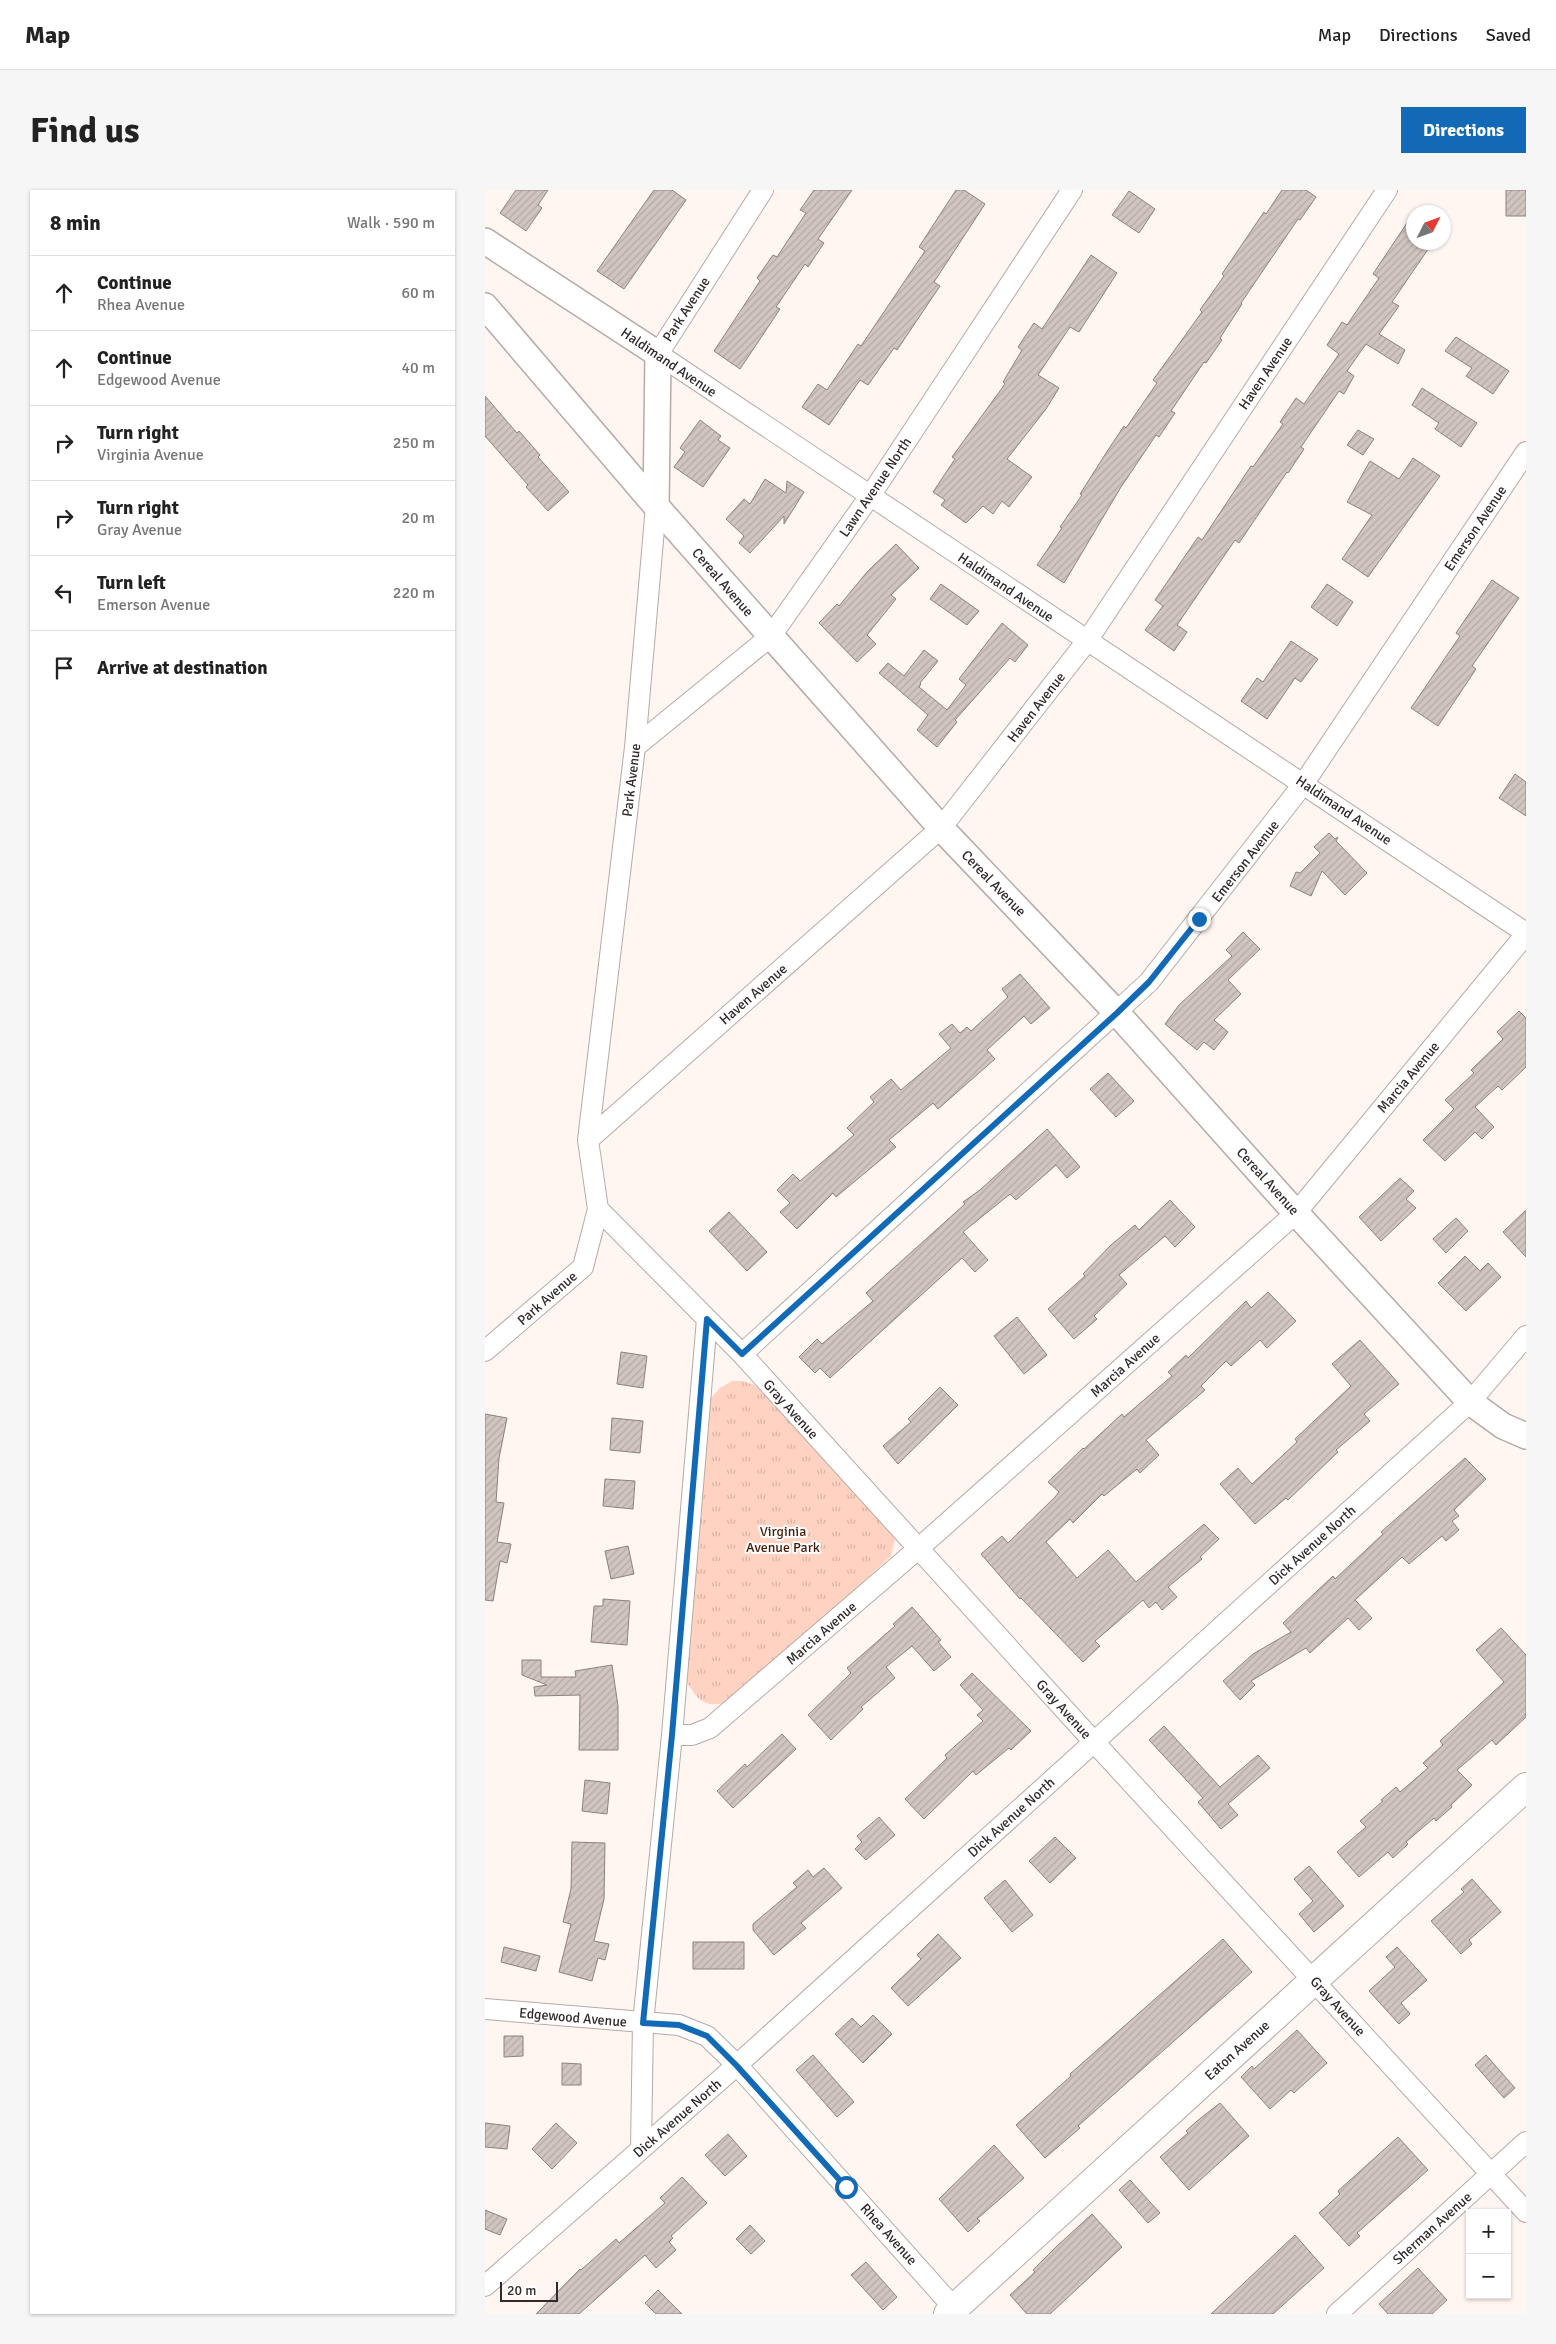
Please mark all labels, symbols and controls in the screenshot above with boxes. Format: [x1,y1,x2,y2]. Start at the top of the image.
text: Map [25,20,70,50]
text: Map [1318,24,1351,46]
text: Directions [1379,24,1458,46]
text: Saved [1486,24,1531,46]
button: Directions [1401,107,1526,153]
text: Find us [30,109,140,152]
north arrow [1406,205,1451,250]
text: 8 min [50,210,101,236]
text: Walk · 590 m [347,213,435,233]
text: Continue [97,271,172,295]
street label: Park Avenue [659,274,714,345]
icon: ahead [50,279,78,307]
text: 60 m [401,283,435,303]
text: Rhea Avenue [97,295,185,315]
street label: Haldimand Avenue [618,324,720,401]
street label: Haven Avenue [1235,334,1296,413]
text: Continue [97,346,172,370]
icon: ahead [50,354,78,382]
text: 40 m [401,358,435,378]
text: Edgewood Avenue [97,370,221,390]
text: Turn right [97,421,179,445]
icon: right [50,429,78,457]
text: 250 m [393,433,435,453]
street label: Lawn Avenue North [836,434,915,540]
text: Virginia Avenue [97,445,204,465]
street label: Emerson Avenue [1441,482,1510,574]
text: Turn right [97,496,179,520]
icon: right [50,504,78,532]
text: 20 m [401,508,435,528]
text: Gray Avenue [97,520,182,540]
street label: Cereal Avenue [688,545,757,620]
street label: Haldimand Avenue [955,549,1057,626]
text: Turn left [97,571,166,595]
icon: left [50,579,78,607]
text: 220 m [393,583,435,603]
text: Emerson Avenue [97,595,210,615]
icon: arrive [50,654,78,682]
text: Arrive at destination [97,656,268,680]
street label: Haven Avenue [1004,669,1069,746]
street label: Park Avenue [619,742,644,818]
street label: Haldimand Avenue [1293,772,1395,849]
street label: Emerson Avenue [1208,817,1283,906]
street label: Cereal Avenue [958,847,1029,920]
route end [1188,908,1211,931]
street label: Haven Avenue [716,960,791,1028]
street label: Marcia Avenue [1374,1038,1443,1116]
street label: Cereal Avenue [1233,1144,1302,1219]
street label: Park Avenue [514,1268,581,1329]
street label: Marcia Avenue [1087,1330,1164,1401]
street label: Gray Avenue [759,1376,822,1443]
street label: Dick Avenue North [1265,1502,1359,1589]
park label: Virginia Avenue Park [746,1523,820,1556]
street label: Marcia Avenue [783,1598,860,1669]
street label: Gray Avenue [1032,1676,1095,1743]
street label: Dick Avenue North [964,1774,1058,1861]
street label: Gray Avenue [1306,1973,1369,2040]
street label: Edgewood Avenue [518,2004,628,2031]
street label: Eaton Avenue [1201,2017,1273,2084]
street label: Dick Avenue North [630,2075,725,2161]
route start [835,2176,858,2199]
street label: Sherman Avenue [1389,2188,1475,2268]
street label: Rhea Avenue [857,2200,921,2269]
map controls [1466,2209,1511,2299]
button: + [1466,2209,1511,2254]
button: − [1466,2254,1511,2299]
scale bar [500,2279,557,2302]
text: 20 m [507,2282,536,2299]

